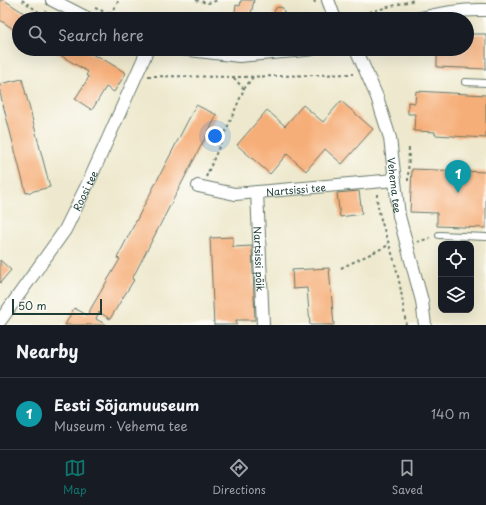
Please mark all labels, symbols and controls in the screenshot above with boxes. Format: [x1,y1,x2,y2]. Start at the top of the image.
search box [12,12,474,56]
icon: search [26,23,48,45]
text: Search here [58,23,144,46]
your location [205,126,225,146]
street label: Vehema tee [385,157,406,214]
pin: 1 [445,160,471,193]
street label: Roosi tee [68,167,101,213]
street label: Nartsissi tee [265,179,327,199]
street label: Nartsissi põik [251,226,269,292]
map controls [438,241,474,313]
button: locate [438,241,474,277]
button: layers [438,277,474,313]
scale bar [12,297,102,316]
text: 50 m [18,297,47,314]
text: Nearby [16,338,78,364]
text: Eesti Sõjamuuseum [54,393,199,416]
text: 1 [26,404,32,423]
text: 140 m [431,404,470,423]
text: Museum · Vehema tee [54,416,188,435]
tab: Map [63,457,86,498]
tab: Directions [212,457,266,498]
tab: Saved [392,457,423,498]

